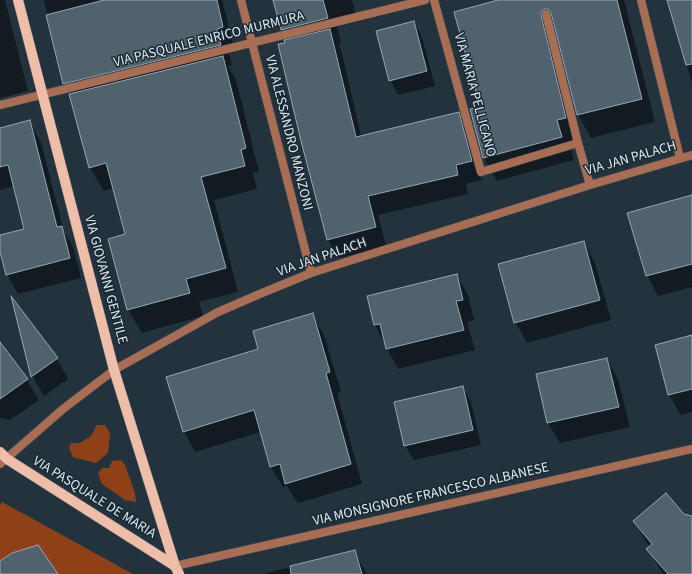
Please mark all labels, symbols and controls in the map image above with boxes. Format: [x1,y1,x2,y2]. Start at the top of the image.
street label: VIA PASQUALE ENRICO MURMURA [112,8,306,72]
street label: VIA MARIA PELLICANO [449,31,499,159]
street label: VIA ALESSANDRO MANZONI [261,54,315,212]
street label: VIA JAN PALACH [584,138,678,180]
street label: VIA GIOVANNI GENTILE [80,214,130,346]
street label: VIA JAN PALACH [275,235,369,281]
street label: VIA PASQUALE DE MARIA [29,453,159,543]
street label: VIA MONSIGNORE FRANCESCO ALBANESE [311,460,551,530]

